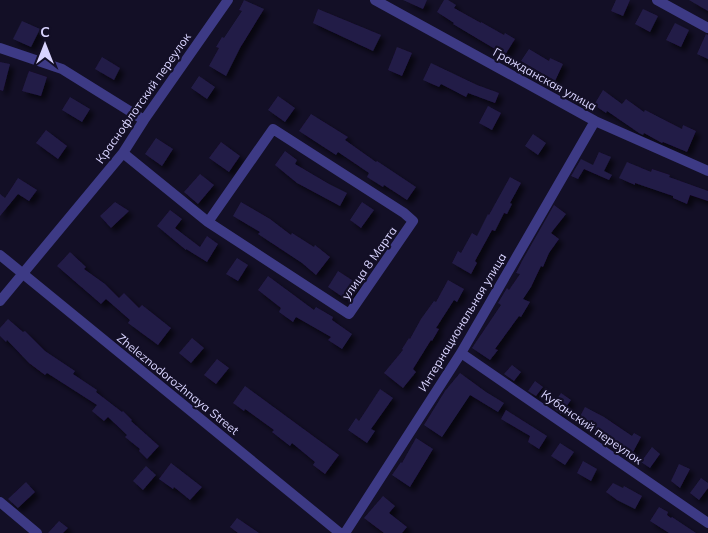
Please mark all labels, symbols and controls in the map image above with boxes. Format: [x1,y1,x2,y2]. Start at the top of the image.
north arrow [20,20,70,70]
text: С [40,23,50,41]
street label: Краснофлотский переулок [92,29,194,166]
street label: Гражданская улица [490,44,600,114]
street label: улица 8 Марта [338,223,400,303]
street label: Интернациональная улица [415,250,509,394]
street label: Zheleznodorozhnaya Street [114,330,242,438]
street label: Кубанский переулок [539,387,646,468]

